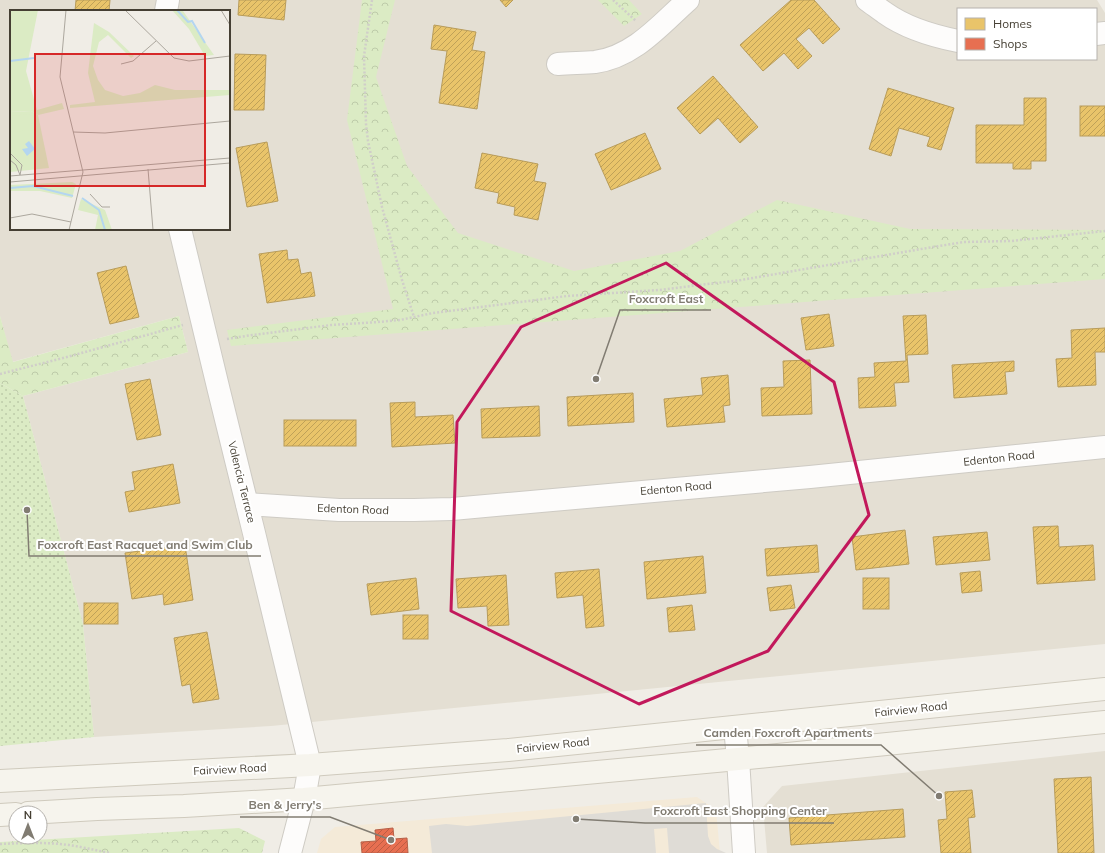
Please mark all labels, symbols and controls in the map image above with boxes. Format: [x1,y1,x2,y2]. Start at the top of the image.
legend [957,8,1097,60]
inset map [10,10,230,230]
text: Homes [993,16,1032,31]
text: Shops [993,36,1028,51]
callout: Foxcroft East [620,286,711,310]
text: Foxcroft East [629,291,704,306]
street label: Valencia Terrace [225,440,259,524]
street label: Edenton Road [963,447,1035,469]
street label: Edenton Road [640,478,712,498]
street label: Edenton Road [317,501,389,517]
callout: Foxcroft East Racquet and Swim Club [29,532,261,556]
text: Foxcroft East Racquet and Swim Club [37,537,253,552]
street label: Fairview Road [874,698,948,720]
callout: Camden Foxcroft Apartments [696,721,881,745]
text: Camden Foxcroft Apartments [703,725,873,740]
street label: Fairview Road [516,734,590,756]
street label: Fairview Road [193,760,267,778]
callout: Ben & Jerry's [240,793,330,817]
text: Ben & Jerry's [248,797,322,812]
callout: Foxcroft East Shopping Center [645,799,834,823]
text: Foxcroft East Shopping Center [653,803,827,818]
north arrow [8,805,48,845]
text: N [24,808,32,822]

